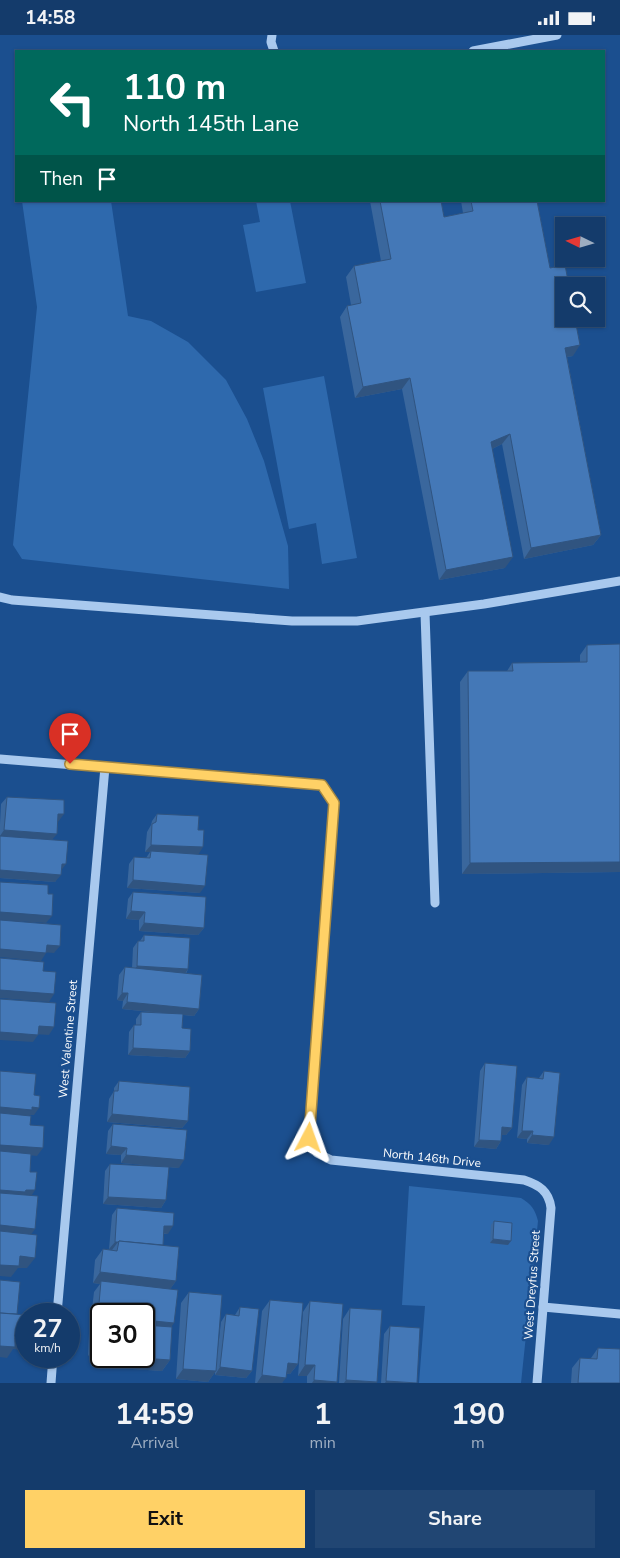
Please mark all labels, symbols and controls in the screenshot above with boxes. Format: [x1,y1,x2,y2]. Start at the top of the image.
text: 14:58 [25,5,75,31]
text: 110 m [123,64,226,111]
icon: left [40,70,105,135]
text: North 145th Lane [123,109,299,139]
icon: arrive [93,165,121,193]
text: Then [40,166,83,192]
north arrow [555,217,605,267]
map controls [555,217,605,327]
button: search [555,277,605,327]
pin [49,713,91,764]
icon: arrive [56,720,84,748]
street label: West Valentine Street [55,978,81,1099]
position arrow [282,1111,334,1163]
street label: North 146th Drive [382,1145,482,1171]
street label: West Dreyfus Street [520,1229,544,1340]
speed limit sign: 30 [90,1303,155,1368]
text: 27 [32,1312,63,1346]
text: km/h [34,1340,61,1356]
text: 14:59 [115,1394,194,1435]
text: 1 [314,1394,332,1435]
text: 190 [451,1394,505,1435]
text: Arrival [131,1432,179,1454]
text: min [309,1432,336,1454]
text: m [471,1432,485,1454]
button: Exit [25,1490,305,1548]
button: Share [315,1490,595,1548]

